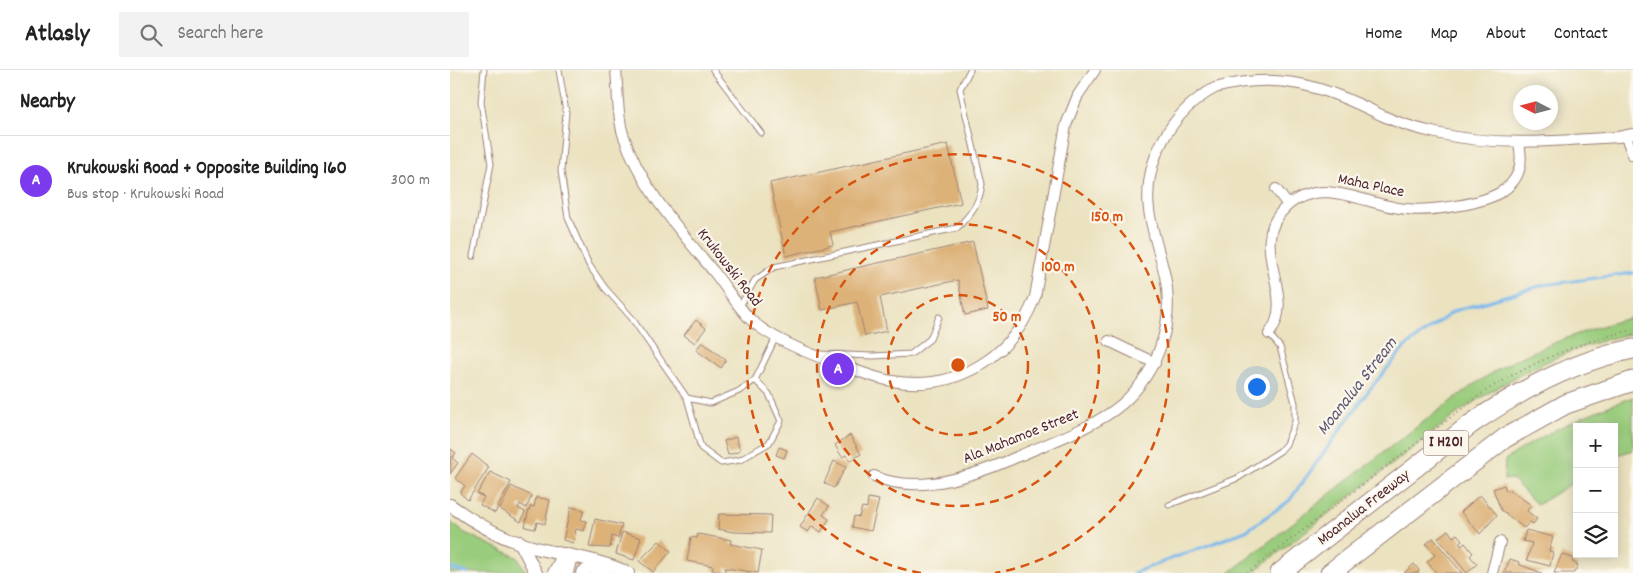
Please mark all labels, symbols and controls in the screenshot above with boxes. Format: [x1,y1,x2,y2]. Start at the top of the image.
search box [119,12,469,57]
text: Atlasly [25,18,89,52]
icon: search [137,21,165,49]
text: Search here [177,21,263,48]
text: Home [1365,22,1402,47]
text: Map [1430,22,1458,47]
text: About [1486,22,1526,47]
text: Contact [1554,22,1608,47]
north arrow [1513,85,1558,130]
text: Nearby [20,88,75,118]
text: Krukowski Road + Opposite Building 160 [67,156,347,183]
street label: Maha Place [1336,168,1406,204]
text: A [32,169,40,192]
text: 300 m [391,169,430,192]
text: Bus stop · Krukowski Road [67,183,224,206]
text: 150 m [1091,207,1123,229]
street label: Krukowski Road [691,224,767,312]
text: 100 m [1041,257,1075,279]
text: 50 m [993,307,1021,329]
water label: Moanalua Stream [1312,332,1405,441]
pin: A [822,350,854,388]
centre of rings [949,356,967,374]
your location [1244,374,1270,400]
street label: Ala Mahamoe Street [960,403,1082,471]
map controls [1573,423,1618,558]
button: + [1573,423,1618,468]
road number: I H201 [1424,430,1468,456]
street label: Moanalua Freeway [1313,464,1416,552]
button: − [1573,468,1618,513]
button: layers [1573,513,1618,558]

